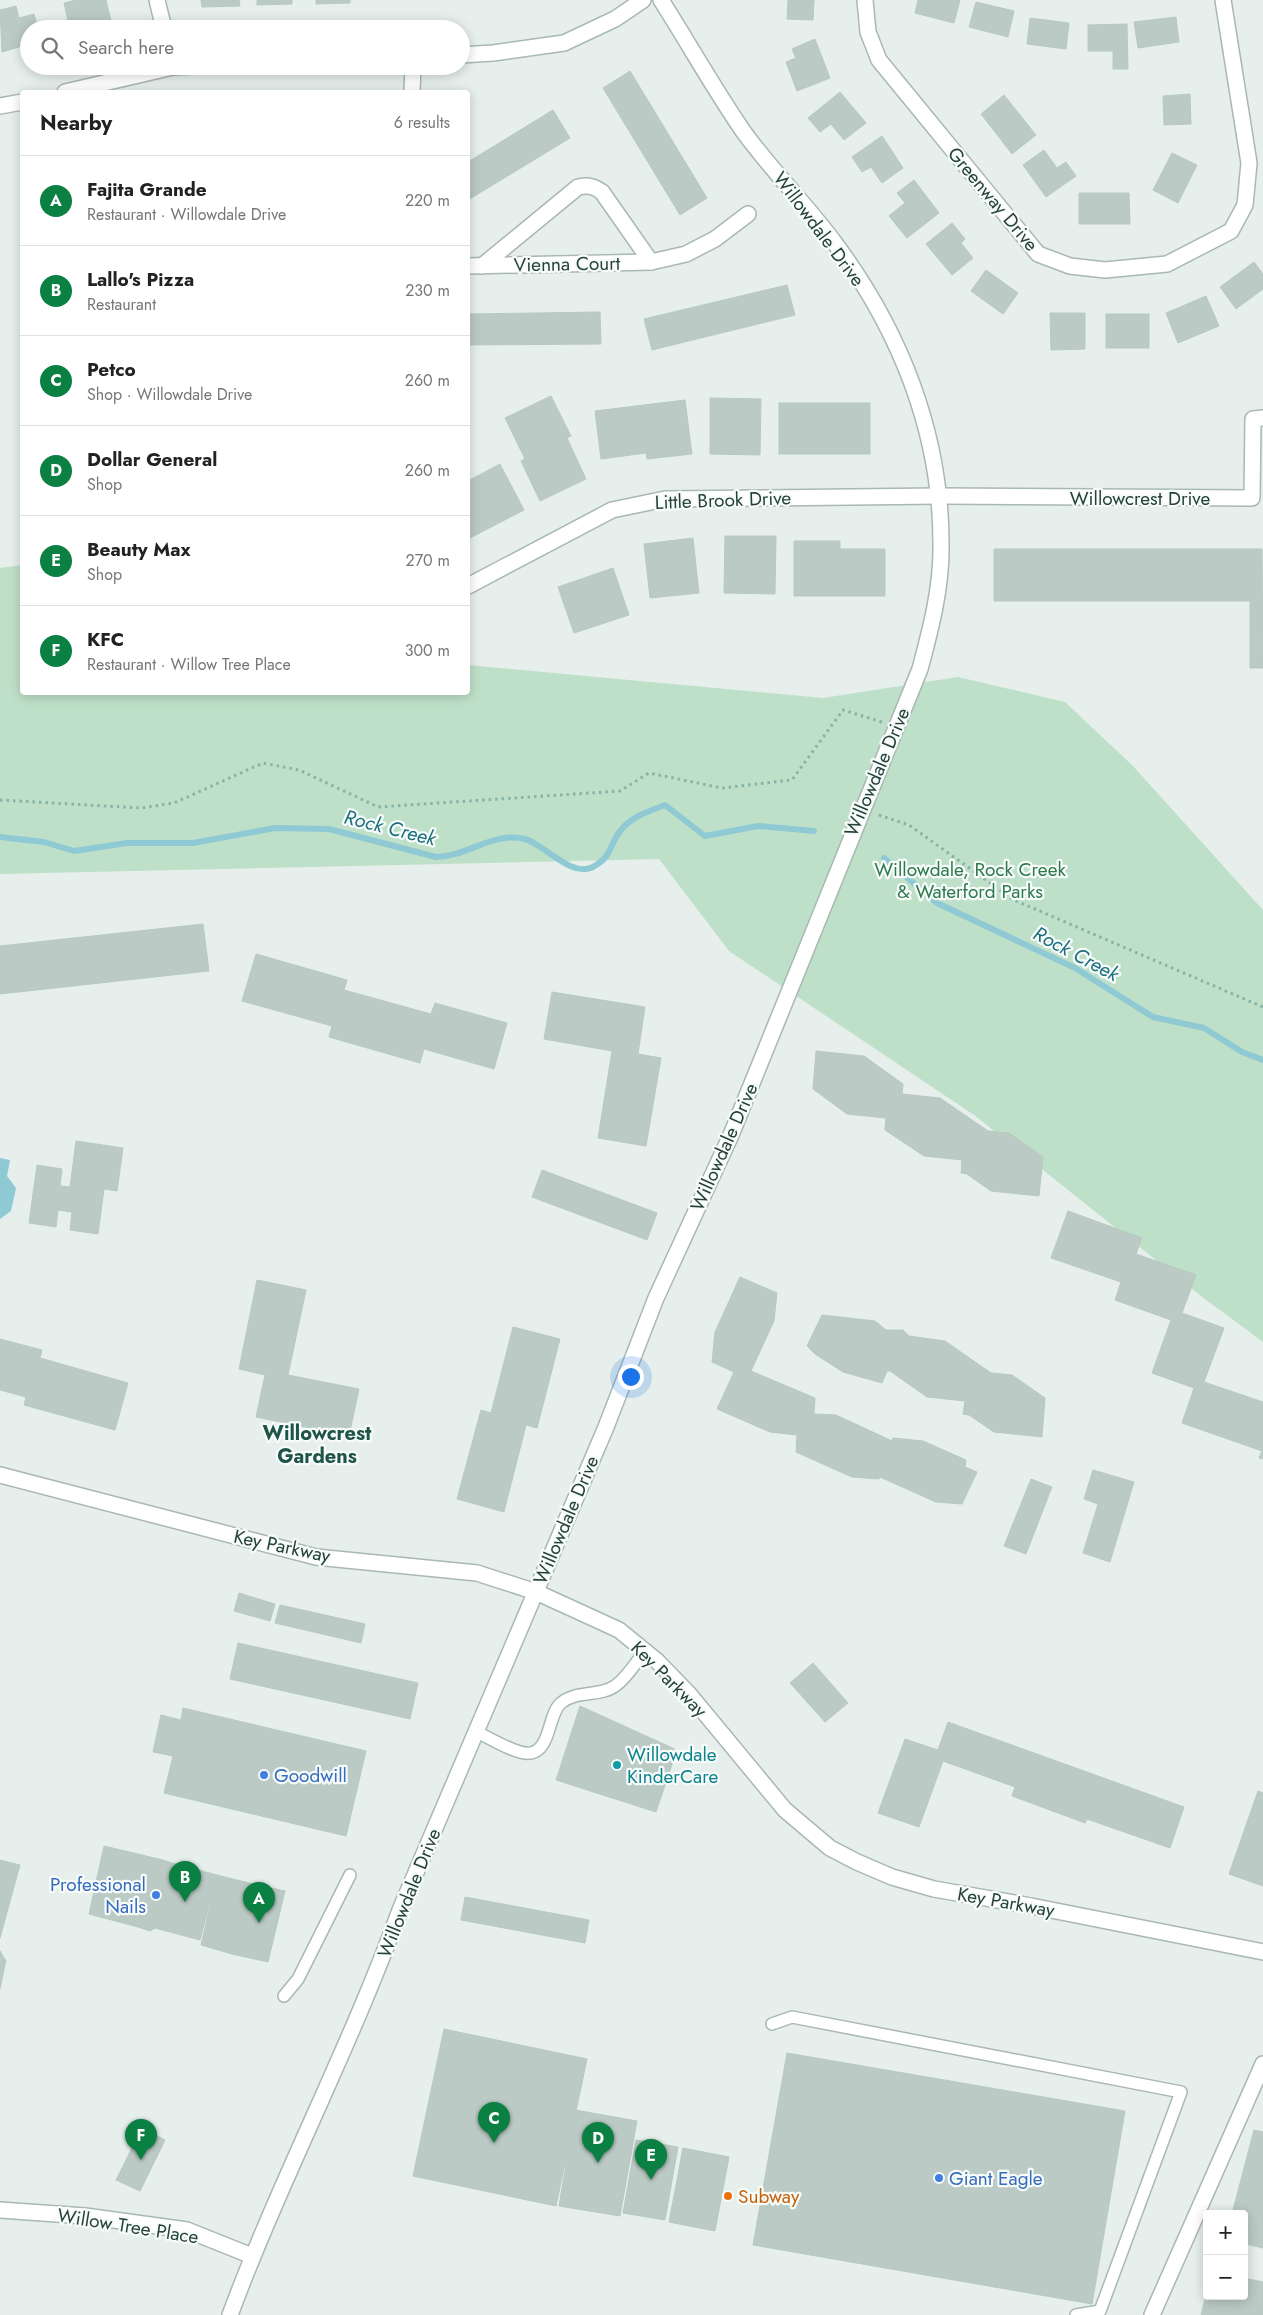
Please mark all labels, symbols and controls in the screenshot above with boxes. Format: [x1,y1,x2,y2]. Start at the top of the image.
search box [20,20,470,75]
icon: search [38,34,66,62]
text: Search here [78,34,174,61]
text: Nearby [40,108,112,138]
text: 6 results [394,111,450,134]
street label: Greenway Drive [941,141,1045,257]
street label: Willowdale Drive [767,166,871,292]
text: Fajita Grande [87,176,207,203]
text: A [50,189,62,212]
text: 220 m [405,189,450,212]
text: Restaurant · Willowdale Drive [87,203,286,226]
street label: Vienna Court [514,250,621,278]
text: Lallo's Pizza [87,266,194,293]
text: B [51,279,61,302]
text: 230 m [405,279,450,302]
text: Restaurant [87,293,156,316]
text: Petco [87,356,136,383]
text: C [50,369,62,392]
text: 260 m [405,369,450,392]
text: Shop · Willowdale Drive [87,383,252,406]
text: Dollar General [87,446,218,473]
text: D [50,459,62,482]
text: 260 m [405,459,450,482]
text: Shop [87,473,122,496]
street label: Little Brook Drive [654,484,792,516]
street label: Willowcrest Drive [1070,485,1210,512]
text: Beauty Max [87,536,191,563]
text: E [51,549,61,572]
text: 270 m [406,549,450,572]
text: Shop [87,563,122,586]
text: KFC [87,626,124,653]
text: F [52,639,60,662]
text: 300 m [405,639,450,662]
text: Restaurant · Willow Tree Place [87,653,291,676]
street label: Willowdale Drive [838,703,916,841]
water label: Rock Creek [341,803,440,854]
park label: Willowdale, Rock Creek & Waterford Parks [874,856,1066,905]
water label: Rock Creek [1028,919,1125,989]
street label: Willowdale Drive [684,1078,764,1215]
your location [618,1364,644,1390]
district label: Willowcrest Gardens [263,1419,372,1471]
street label: Willowdale Drive [527,1451,605,1589]
street label: Key Parkway [231,1523,333,1570]
street label: Key Parkway [625,1635,714,1724]
place label: Willowdale KinderCare [627,1741,718,1790]
marker: Willowdale KinderCare [611,1759,623,1771]
place label: Goodwill [274,1762,347,1789]
marker: Goodwill [258,1769,270,1781]
street label: Willowdale Drive [371,1824,447,1962]
pin: B [169,1861,201,1902]
place label: Professional Nails [50,1871,146,1920]
street label: Key Parkway [955,1880,1057,1924]
pin: A [243,1882,275,1923]
marker: Professional Nails [150,1889,162,1901]
pin: C [478,2102,510,2143]
pin: F [125,2119,157,2160]
pin: D [582,2122,614,2163]
pin: E [635,2139,667,2180]
place label: Giant Eagle [949,2165,1043,2192]
marker: Giant Eagle [933,2172,945,2184]
place label: Subway [738,2183,800,2210]
marker: Subway [722,2190,734,2202]
street label: Willow Tree Place [55,2201,201,2251]
map controls [1203,2210,1248,2300]
button: + [1203,2210,1248,2255]
button: − [1203,2255,1248,2300]

